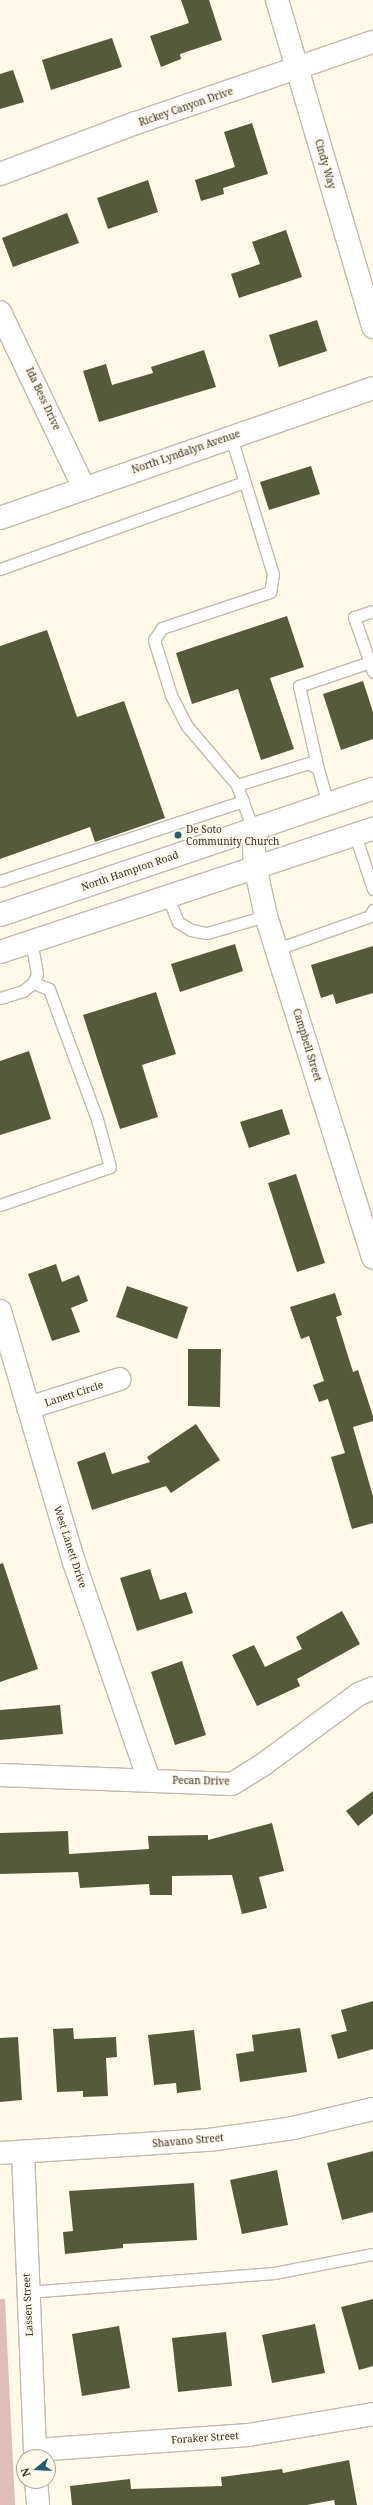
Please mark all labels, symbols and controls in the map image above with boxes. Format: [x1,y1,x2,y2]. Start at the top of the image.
street label: Rickey Canyon Drive [137,85,235,129]
street label: Cindy Way [312,138,338,190]
street label: Ida Bess Drive [23,366,63,432]
street label: North Lyndalyn Avenue [130,428,242,476]
place label: De Soto Community Church [186,823,279,846]
marker: De Soto Community Church [173,830,183,840]
street label: North Hampton Road [80,849,180,893]
street label: Campbell Street [290,1007,324,1083]
street label: Lanett Circle [43,1379,105,1409]
street label: West Lanett Drive [51,1505,89,1589]
street label: Pecan Drive [172,1775,230,1787]
street label: Shavano Street [152,2132,224,2150]
street label: Lassen Street [20,2273,36,2337]
street label: Foraker Street [171,2430,239,2446]
north arrow [16,2449,56,2489]
text: N [17,2466,34,2479]

